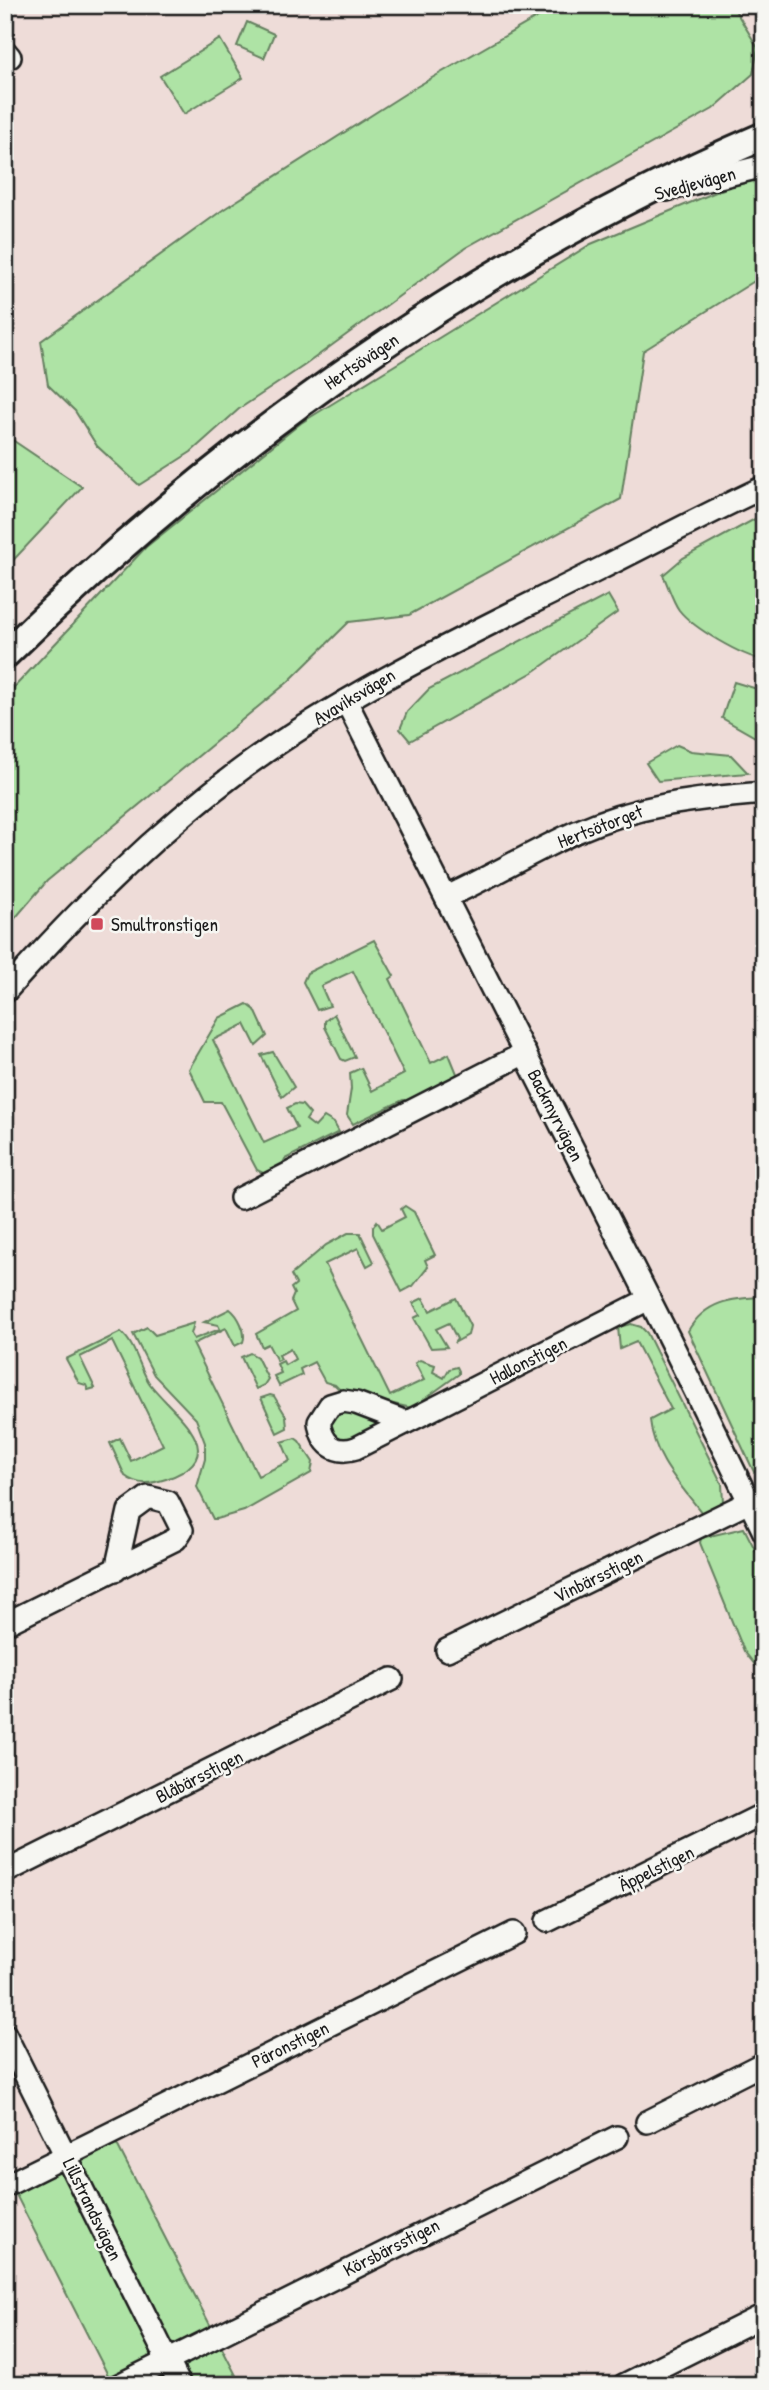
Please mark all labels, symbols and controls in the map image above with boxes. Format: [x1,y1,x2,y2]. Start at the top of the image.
street label: Svedjevägen [652,160,738,206]
street label: Hertsövägen [319,326,403,396]
street label: Avaviksvägen [308,661,400,731]
street label: Hertsötorget [554,798,647,854]
place label: Smultronstigen [111,911,218,937]
marker: Smultronstigen [89,916,105,932]
street label: Backmyrvägen [522,1064,590,1166]
street label: Hallonstigen [485,1329,571,1391]
street label: Vinbärsstigen [549,1543,647,1609]
street label: Blåbärsstigen [151,1743,247,1809]
street label: Äppelstigen [614,1839,698,1897]
street label: Päronstigen [247,2014,333,2074]
street label: Lillstrandsvägen [57,2153,129,2265]
street label: Körsbärsstigen [338,2212,444,2282]

